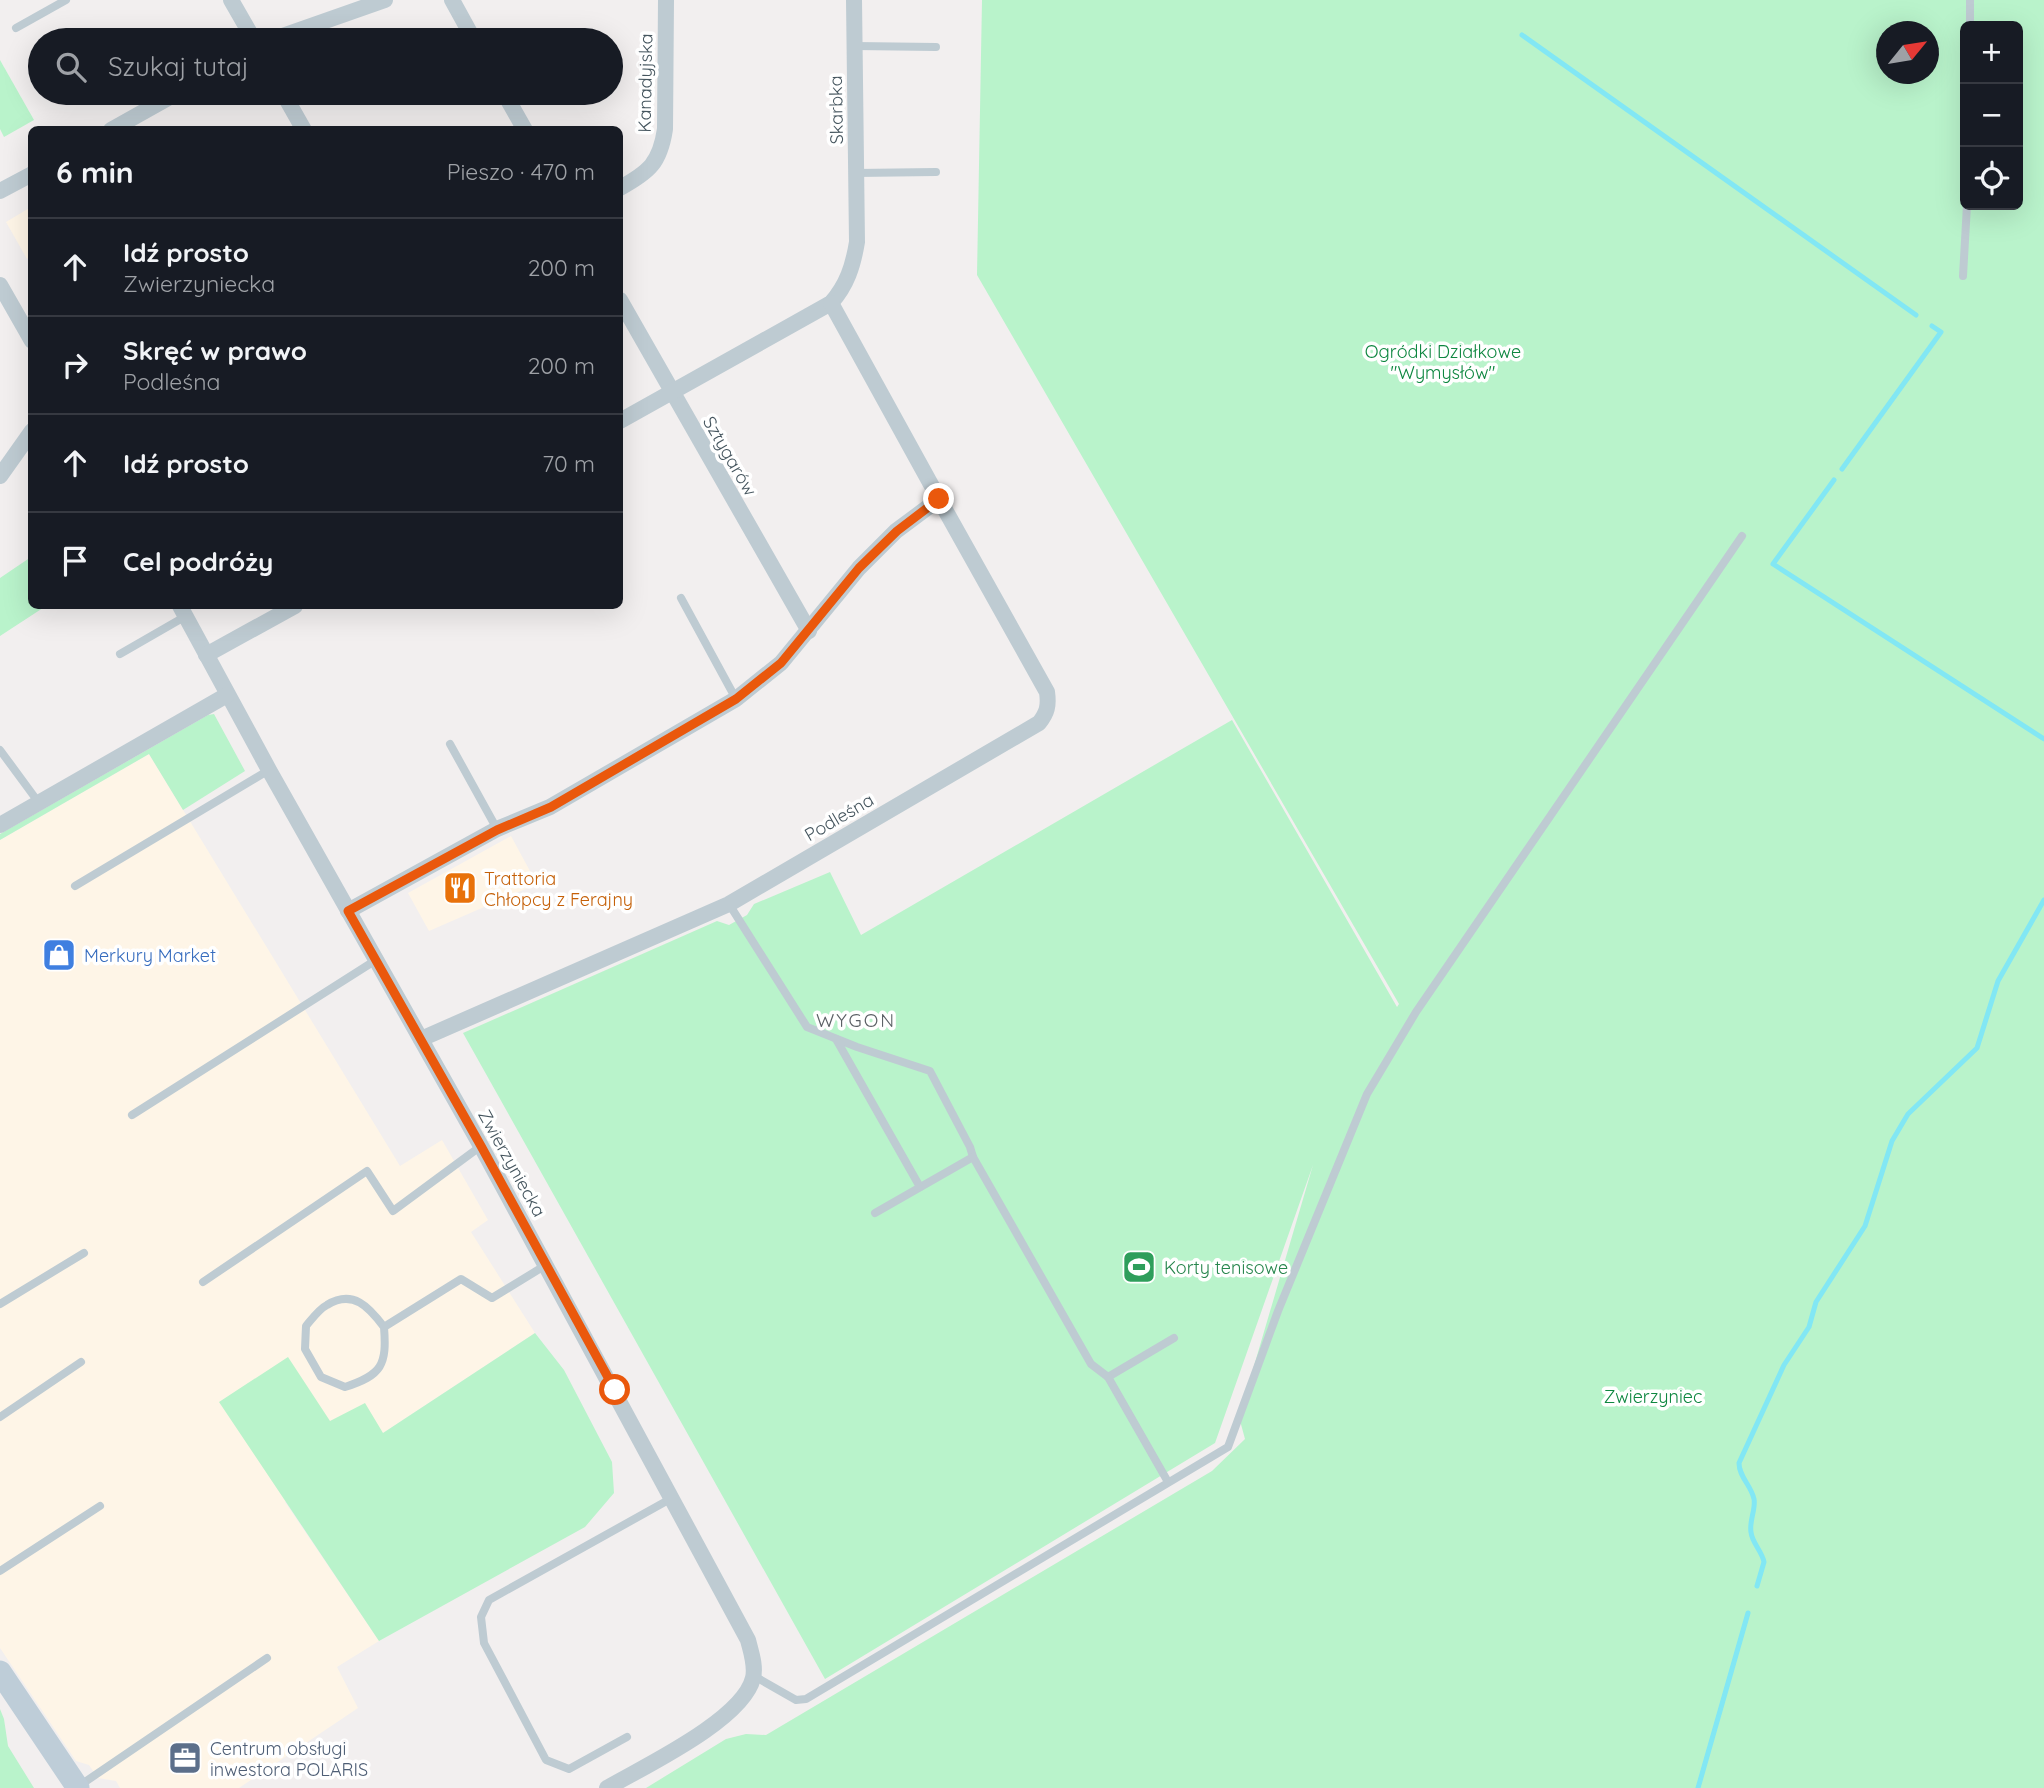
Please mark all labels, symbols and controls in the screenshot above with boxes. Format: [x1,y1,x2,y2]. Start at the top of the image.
north arrow [1876,21,1939,84]
map controls [1960,21,2023,210]
button: + [1960,21,2023,84]
search box [28,28,623,105]
street label: Kanadyjska [633,33,657,133]
icon: search [52,48,90,86]
text: Szukaj tutaj [108,50,249,83]
street label: Skarbka [824,75,848,145]
button: − [1960,84,2023,147]
button: locate [1960,147,2023,210]
text: 6 min [56,153,134,191]
text: Pieszo · 470 m [447,157,595,186]
text: Idź prosto [123,236,249,269]
icon: ahead [56,248,94,286]
text: 200 m [528,253,595,282]
text: Zwierzyniecka [123,269,275,298]
text: Skręć w prawo [123,334,307,367]
park label: Ogródki Działkowe "Wymysłów" [1365,340,1521,384]
icon: right [56,346,94,384]
text: 200 m [528,351,595,380]
text: Podleśna [123,367,220,396]
street label: Sztygarów [698,412,762,500]
icon: ahead [56,444,94,482]
text: Idź prosto [123,447,249,480]
text: 70 m [542,449,595,478]
route end [923,483,954,514]
icon: arrive [56,542,94,580]
text: Cel podróży [123,545,273,578]
street label: Podleśna [800,788,878,846]
place label: Trattoria Chłopcy z Ferajny [484,867,633,911]
restaurant icon: Trattoria Chłopcy z Ferajny [441,869,479,907]
shop icon: Merkury Market [40,936,78,974]
place label: Merkury Market [84,944,216,967]
district label: WYGON [816,1008,896,1032]
street label: Zwierzyniecka [473,1105,551,1221]
sports icon: Korty tenisowe [1120,1248,1158,1286]
place label: Korty tenisowe [1164,1256,1288,1279]
route start [599,1374,630,1405]
park label: Zwierzyniec [1604,1385,1702,1408]
place label: Centrum obsługi inwestora POLARIS [210,1737,368,1781]
office icon: Centrum obsługi inwestora POLARIS [166,1739,204,1777]

